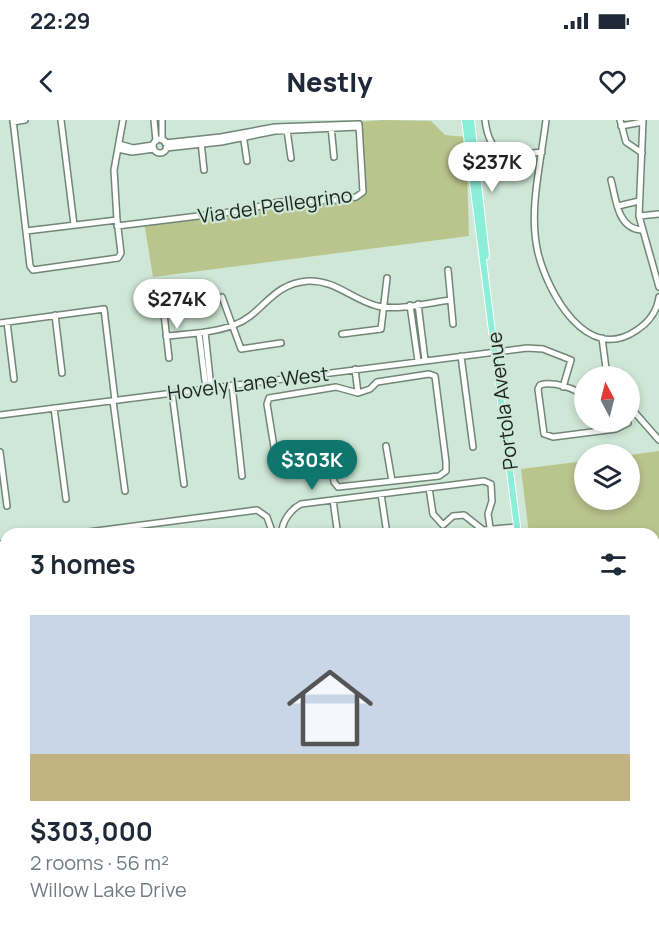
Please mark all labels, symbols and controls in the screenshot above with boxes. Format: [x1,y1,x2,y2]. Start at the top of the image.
text: 22:29 [30,6,91,36]
text: Nestly [286,63,373,100]
icon: back [30,65,63,98]
icon: heart [596,65,629,98]
pin: $237K [450,142,534,193]
text: $237K [462,148,522,175]
street label: Via del Pellegrino [196,181,354,229]
pin: $274K [135,279,219,330]
text: $274K [147,285,207,312]
street label: Portola Avenue [480,330,524,472]
street label: Hovely Lane West [166,360,330,406]
north arrow [574,366,640,432]
map controls [574,366,640,510]
pin: $303K [270,440,354,491]
button: layers [574,444,640,510]
text: $303K [281,446,343,473]
text: 3 homes [30,546,136,582]
icon: filters [597,548,630,581]
icon: home [276,654,384,762]
text: $303,000 [30,813,153,849]
text: 2 rooms · 56 m² [30,849,169,876]
text: Willow Lake Drive [30,876,187,903]

